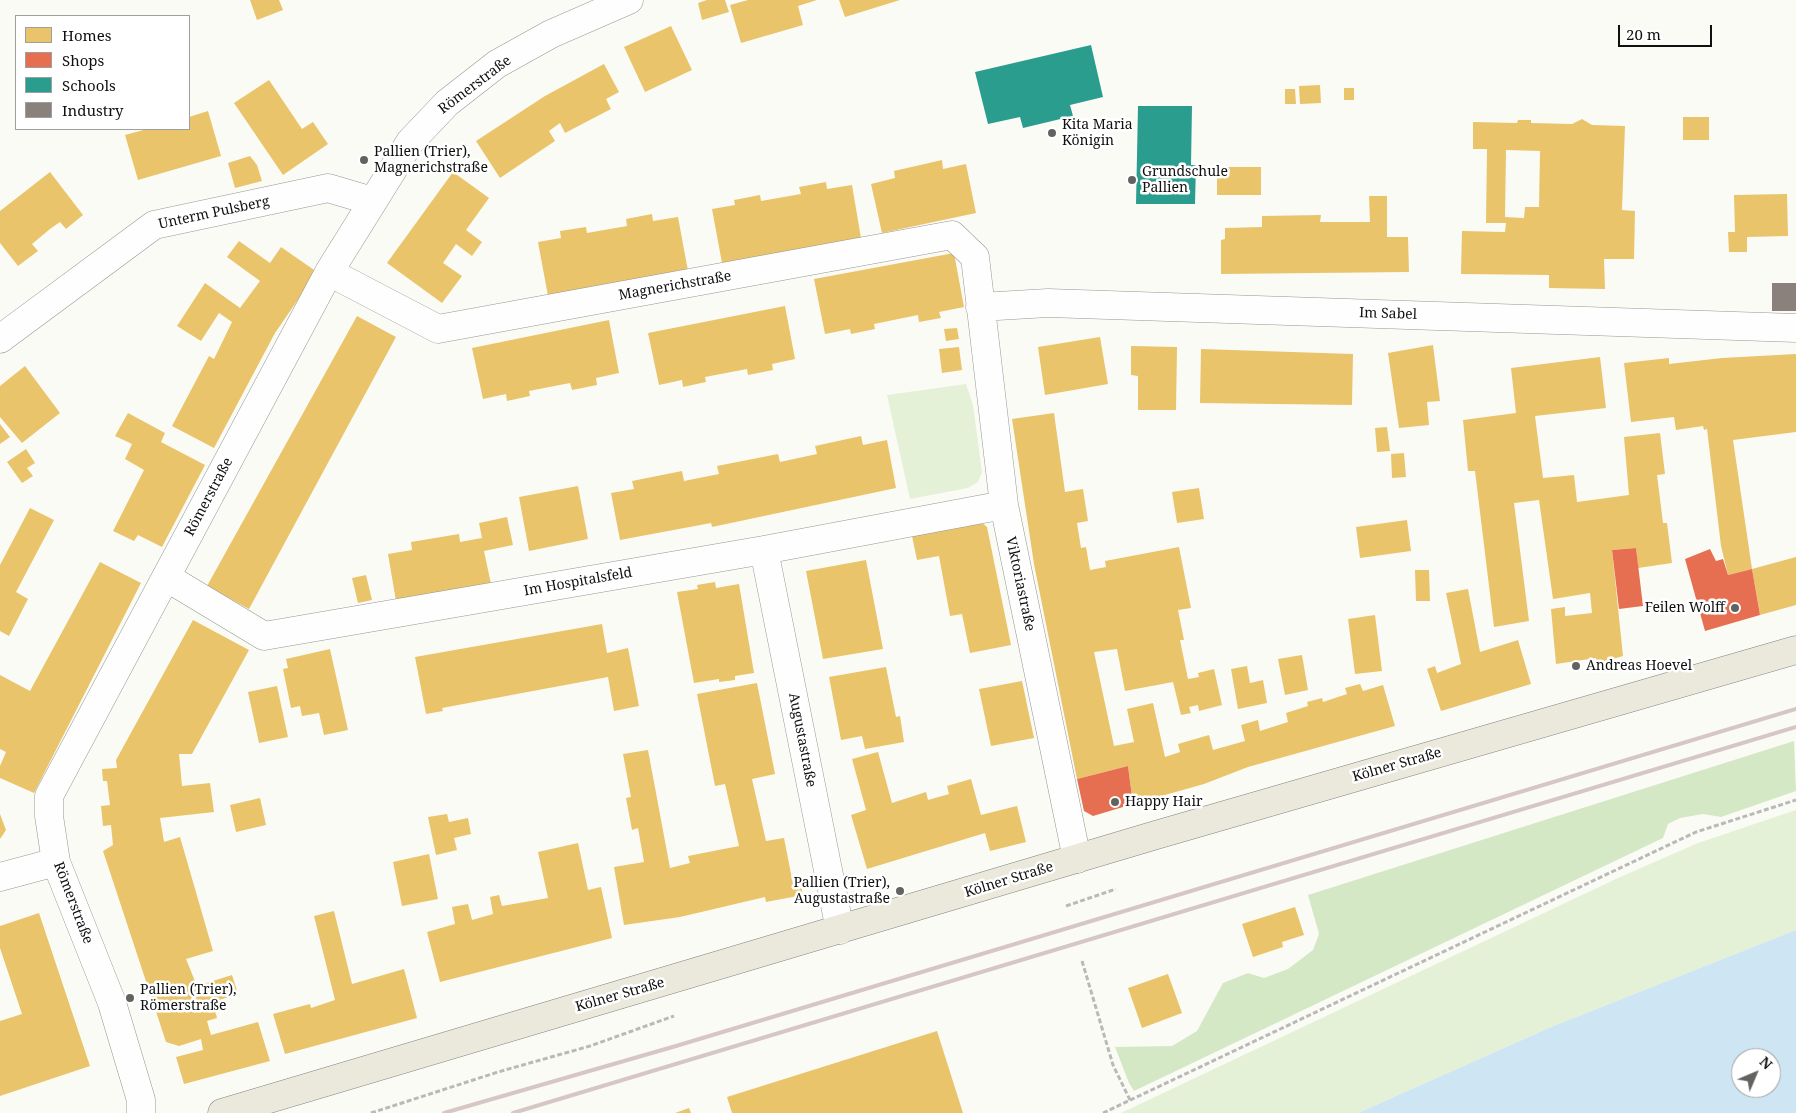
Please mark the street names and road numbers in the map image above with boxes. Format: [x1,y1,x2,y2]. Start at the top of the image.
street label: Römerstraße [435,52,515,118]
street label: Unterm Pulsberg [157,193,271,233]
street label: Magnerichstraße [617,268,733,304]
street label: Im Sabel [1359,305,1417,323]
street label: Römerstraße [181,455,237,539]
street label: Viktoriastraße [1002,535,1038,633]
street label: Im Hospitalsfeld [523,564,633,600]
street label: Augustastraße [785,691,819,789]
street label: Kölner Straße [1350,744,1444,786]
street label: Kölner Straße [963,859,1055,901]
street label: Römerstraße [50,860,96,946]
street label: Kölner Straße [573,974,667,1016]

